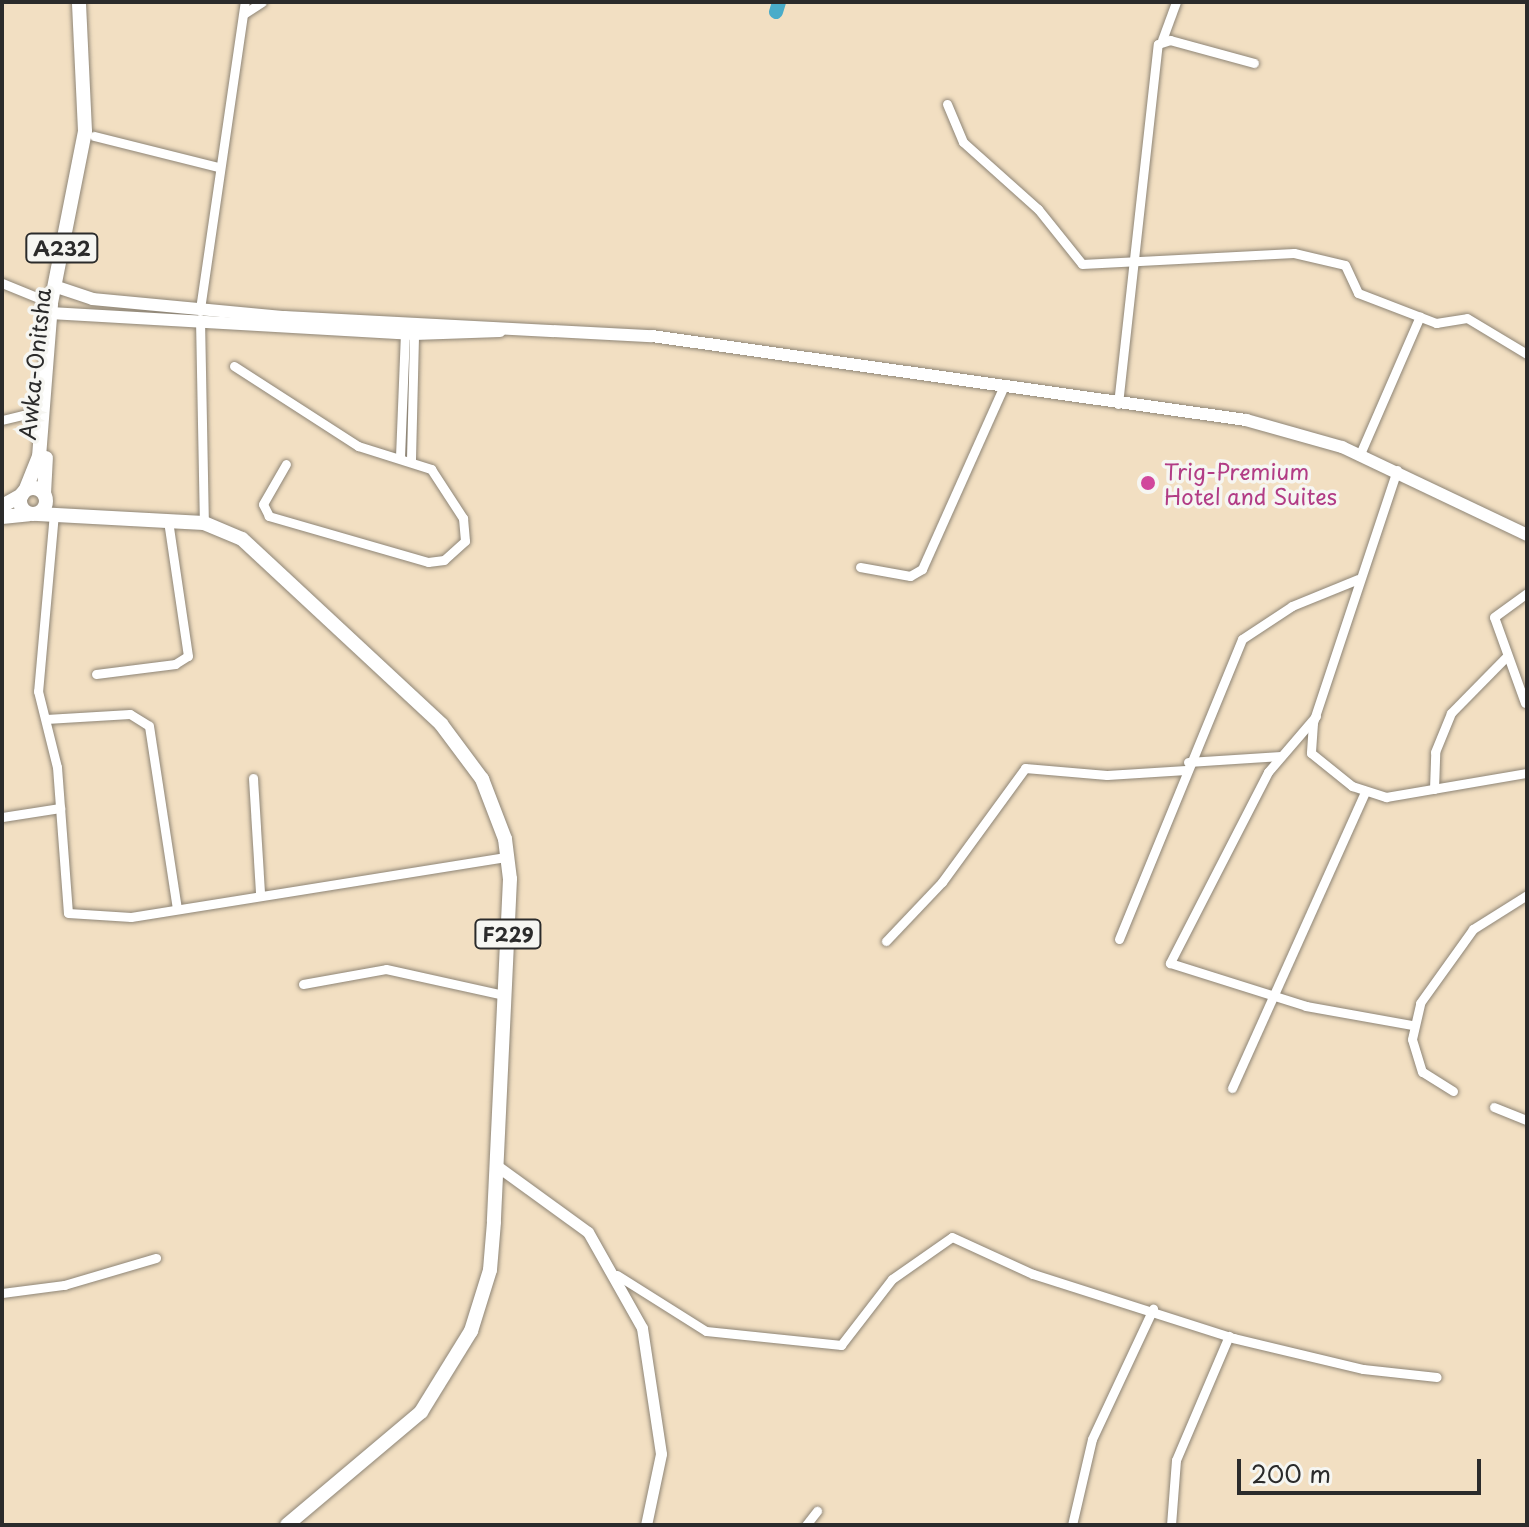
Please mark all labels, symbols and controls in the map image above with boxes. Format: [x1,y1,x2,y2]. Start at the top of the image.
road number: A232 [24,232,100,264]
street label: Awka-Onitsha [13,287,55,441]
place label: Trig-Premium Hotel and Suites [1164,457,1339,508]
marker: Trig-Premium Hotel and Suites [1139,474,1157,492]
road number: F229 [474,918,542,950]
scale bar [1241,1443,1485,1493]
text: 200 m [1251,1455,1331,1491]

